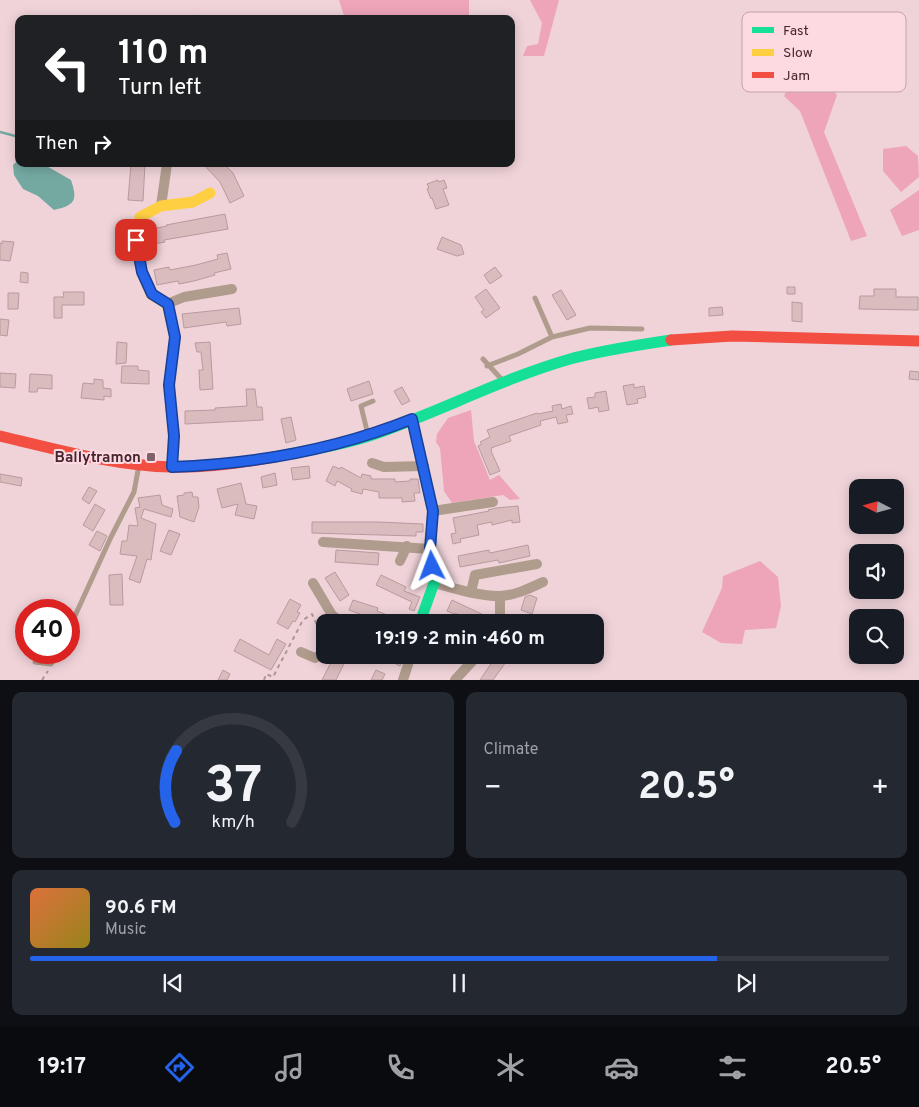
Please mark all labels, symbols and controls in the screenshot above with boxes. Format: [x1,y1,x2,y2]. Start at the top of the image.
legend [742,12,906,92]
text: Fast [783,23,809,40]
text: 110 m [118,32,208,76]
icon: left [35,35,100,100]
text: Slow [783,45,813,62]
text: Jam [783,68,810,85]
text: Turn left [118,75,201,102]
icon: right [88,130,116,158]
text: Then [35,132,78,156]
pin [115,219,157,261]
icon: arrive [122,226,150,254]
place label: Ballytramon [55,449,141,468]
marker: Ballytramon [145,451,157,463]
north arrow [849,479,904,534]
map controls [849,479,904,664]
position arrow [405,539,457,591]
button: sound [849,544,904,599]
speed limit sign: 40 [15,599,80,664]
button: search [849,609,904,664]
text: 19:19 · 2 min · 460 m [375,627,545,651]
text: Climate [484,740,538,760]
text: 37 [204,755,262,821]
text: 20.5° [638,764,734,813]
text: − [484,771,502,807]
text: + [871,771,889,807]
text: km/h [211,811,254,834]
text: 90.6 FM [105,896,177,920]
text: Music [105,920,146,940]
icon: previous [159,969,187,997]
icon: pause [445,969,473,997]
icon: next [732,969,760,997]
icon: directions [162,1050,197,1085]
icon: music [272,1050,307,1085]
icon: phone [383,1050,418,1085]
icon: climate [493,1050,528,1085]
icon: car [604,1050,639,1085]
icon: filters [715,1050,750,1085]
text: 19:17 [38,1054,86,1081]
text: 20.5° [825,1054,881,1081]

